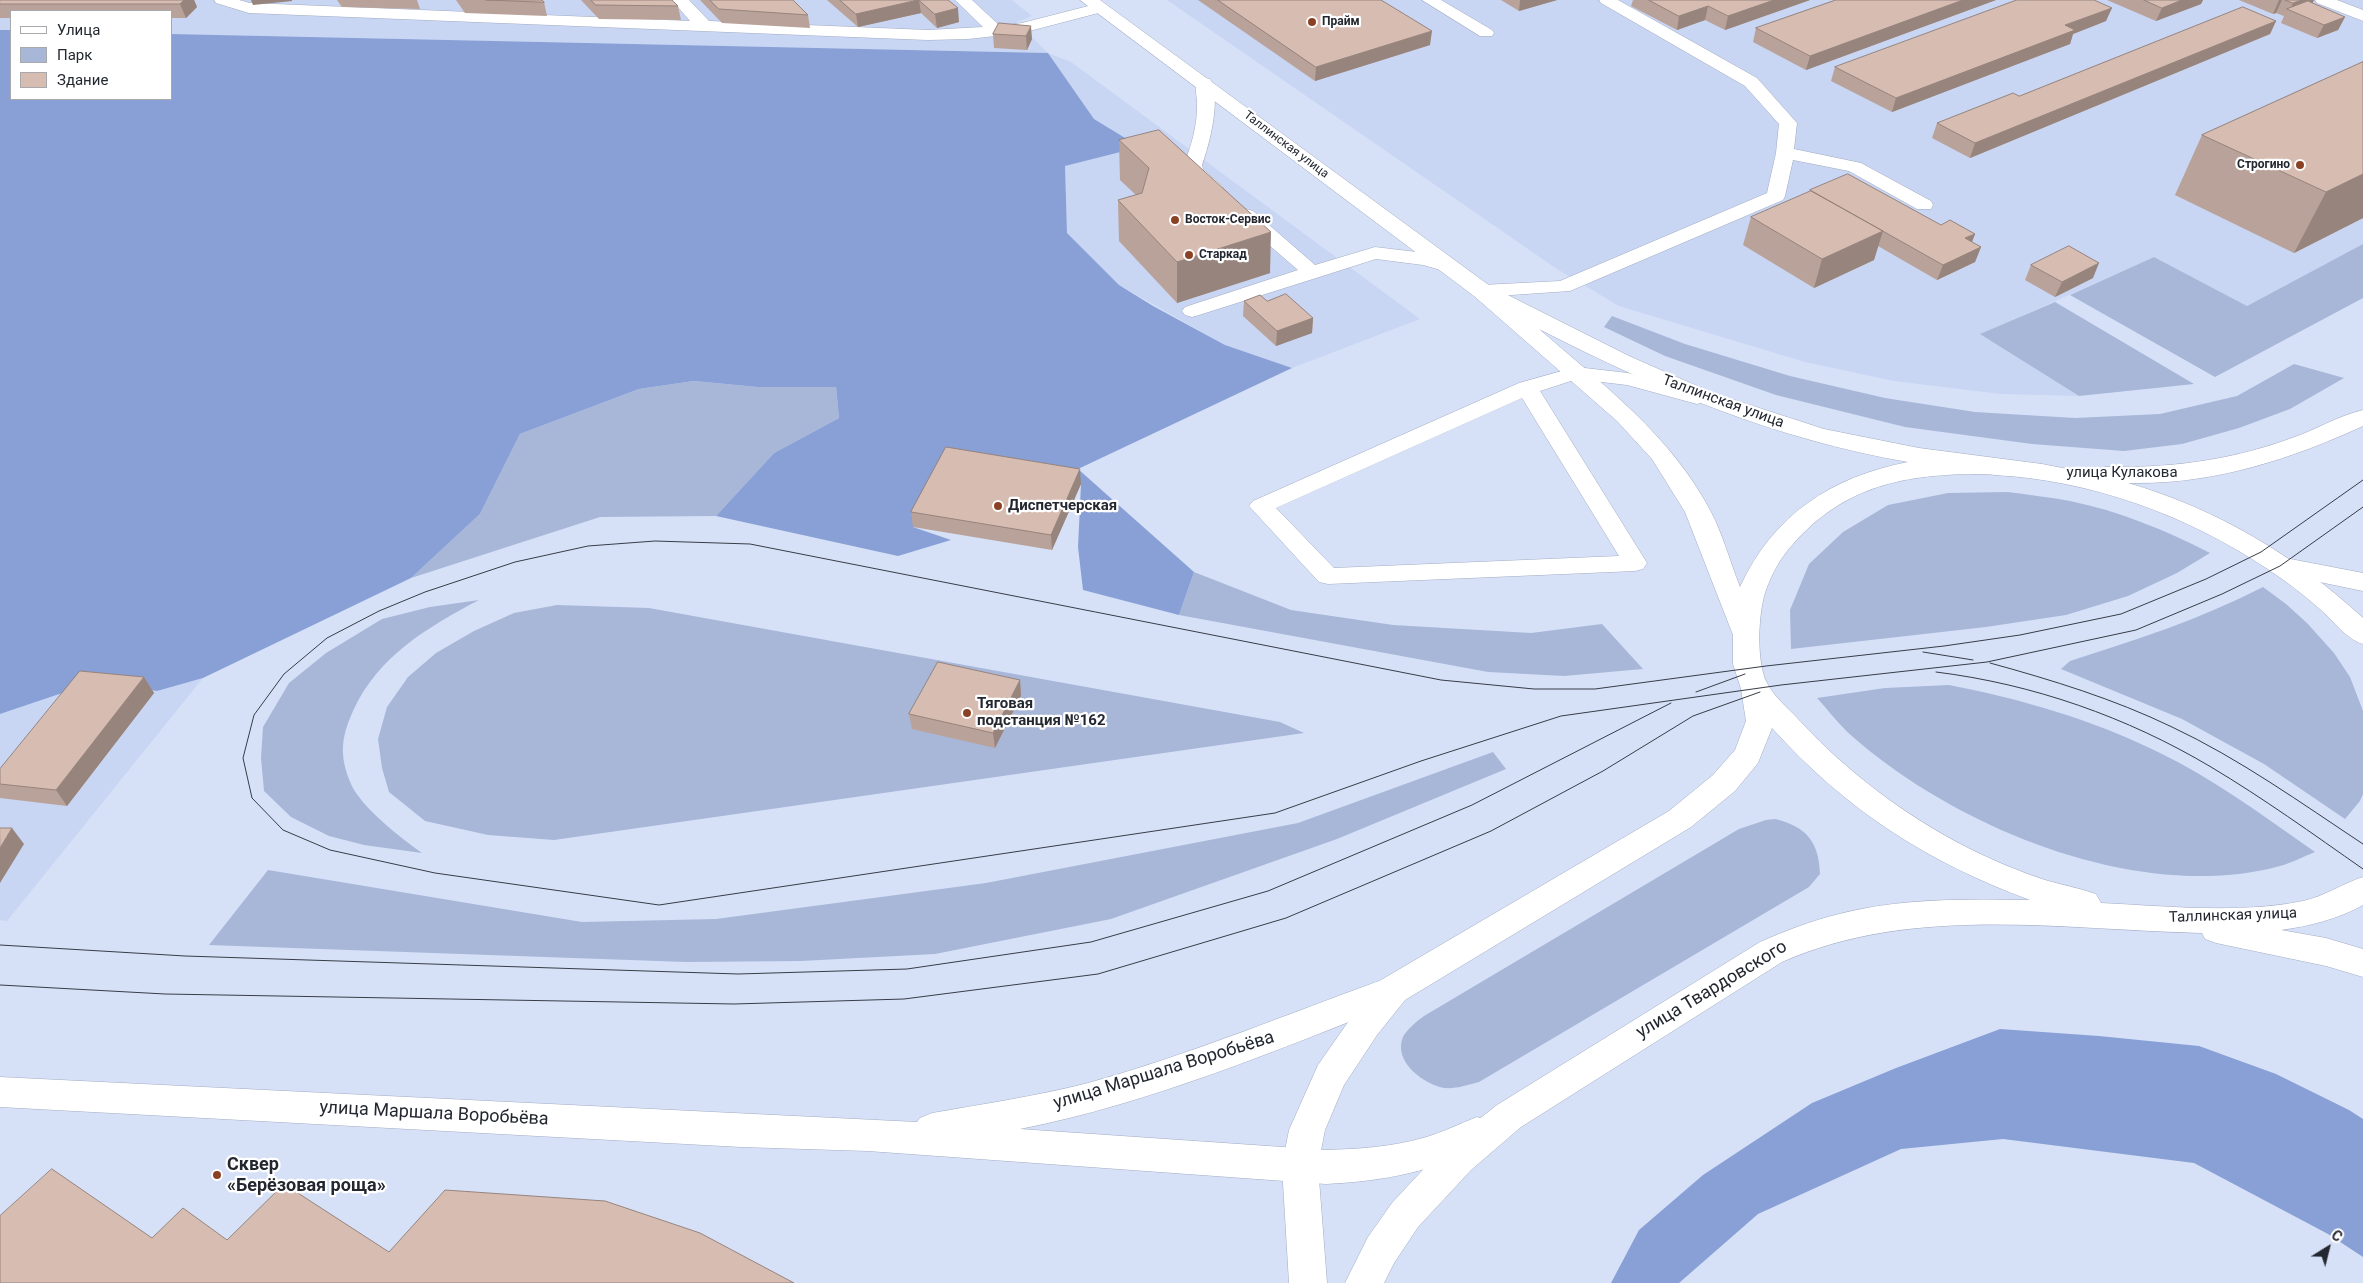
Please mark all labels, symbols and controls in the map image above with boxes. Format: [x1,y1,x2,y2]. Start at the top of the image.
legend [10,10,172,100]
place label: Прайм [1322,15,1360,29]
marker: Прайм [1306,16,1318,28]
text: Улица [57,21,100,39]
text: Парк [57,46,92,64]
text: Здание [57,71,108,89]
street label: Таллинская улица [1241,108,1331,182]
place label: Строгино [2237,158,2290,172]
marker: Строгино [2294,159,2306,171]
place label: Восток-Сервис [1185,213,1271,227]
marker: Восток-Сервис [1169,214,1181,226]
place label: Старкад [1199,248,1247,262]
marker: Старкад [1183,249,1195,261]
street label: Таллинская улица [1660,372,1786,432]
street label: улица Кулакова [2066,464,2178,482]
place label: Диспетчерская [1008,497,1117,515]
marker: Диспетчерская [992,500,1004,512]
place label: Тяговая подстанция №162 [977,695,1106,730]
marker: Тяговая подстанция №162 [961,707,973,719]
street label: Таллинская улица [2169,905,2297,927]
street label: улица Твардовского [1633,936,1791,1044]
street label: улица Маршала Воробьёва [1051,1027,1277,1115]
street label: улица Маршала Воробьёва [319,1097,549,1131]
place label: Сквер «Берёзовая роща» [227,1154,386,1196]
marker: Сквер «Берёзовая роща» [211,1169,223,1181]
north arrow [2303,1223,2353,1273]
text: С [2328,1227,2345,1245]

